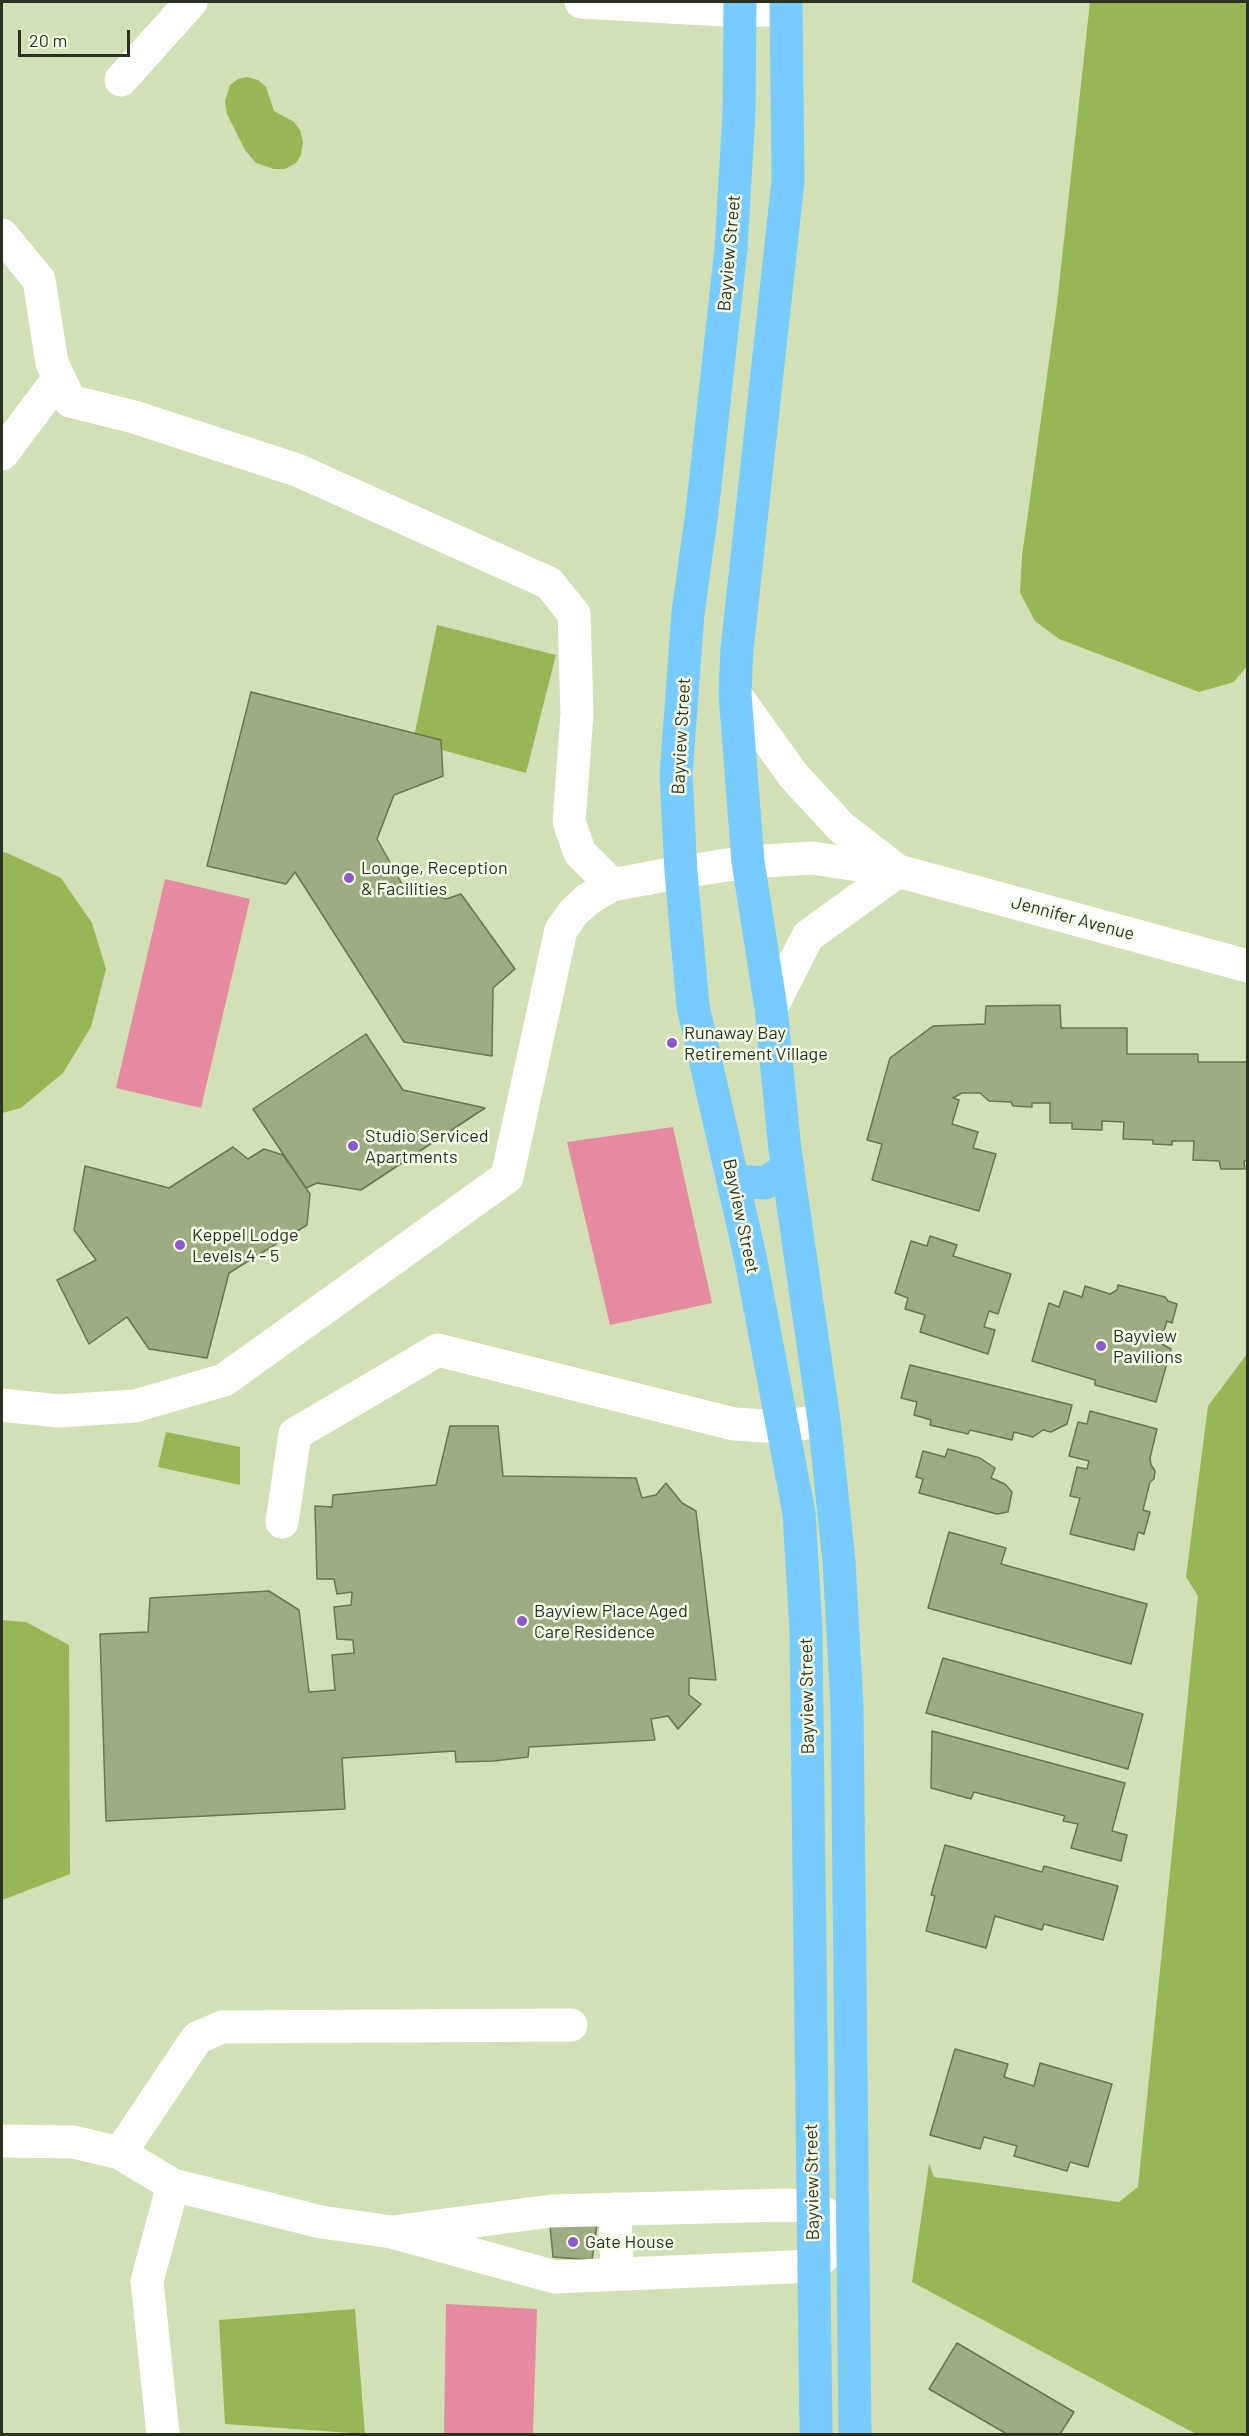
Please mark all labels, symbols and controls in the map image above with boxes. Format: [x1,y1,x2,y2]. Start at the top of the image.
scale bar [21,18,134,56]
text: 20 m [29,29,67,51]
street label: Bayview Street [713,194,745,312]
street label: Bayview Street [667,677,695,795]
place label: Lounge, Reception & Facilities [361,857,508,900]
marker: Lounge, Reception & Facilities [342,871,356,885]
street label: Jennifer Avenue [1009,891,1137,945]
place label: Runaway Bay Retirement Village [684,1022,828,1064]
marker: Runaway Bay Retirement Village [665,1036,679,1050]
place label: Studio Serviced Apartments [365,1125,489,1168]
marker: Studio Serviced Apartments [346,1139,360,1153]
street label: Bayview Street [718,1157,764,1275]
place label: Keppel Lodge Levels 4 - 5 [192,1224,298,1266]
marker: Keppel Lodge Levels 4 - 5 [173,1238,187,1252]
place label: Bayview Pavilions [1113,1325,1183,1368]
marker: Bayview Pavilions [1094,1339,1108,1353]
place label: Bayview Place Aged Care Residence [534,1600,688,1642]
marker: Bayview Place Aged Care Residence [515,1614,529,1628]
street label: Bayview Street [795,1637,819,1755]
street label: Bayview Street [800,2123,824,2241]
place label: Gate House [585,2231,674,2253]
marker: Gate House [566,2235,580,2249]

